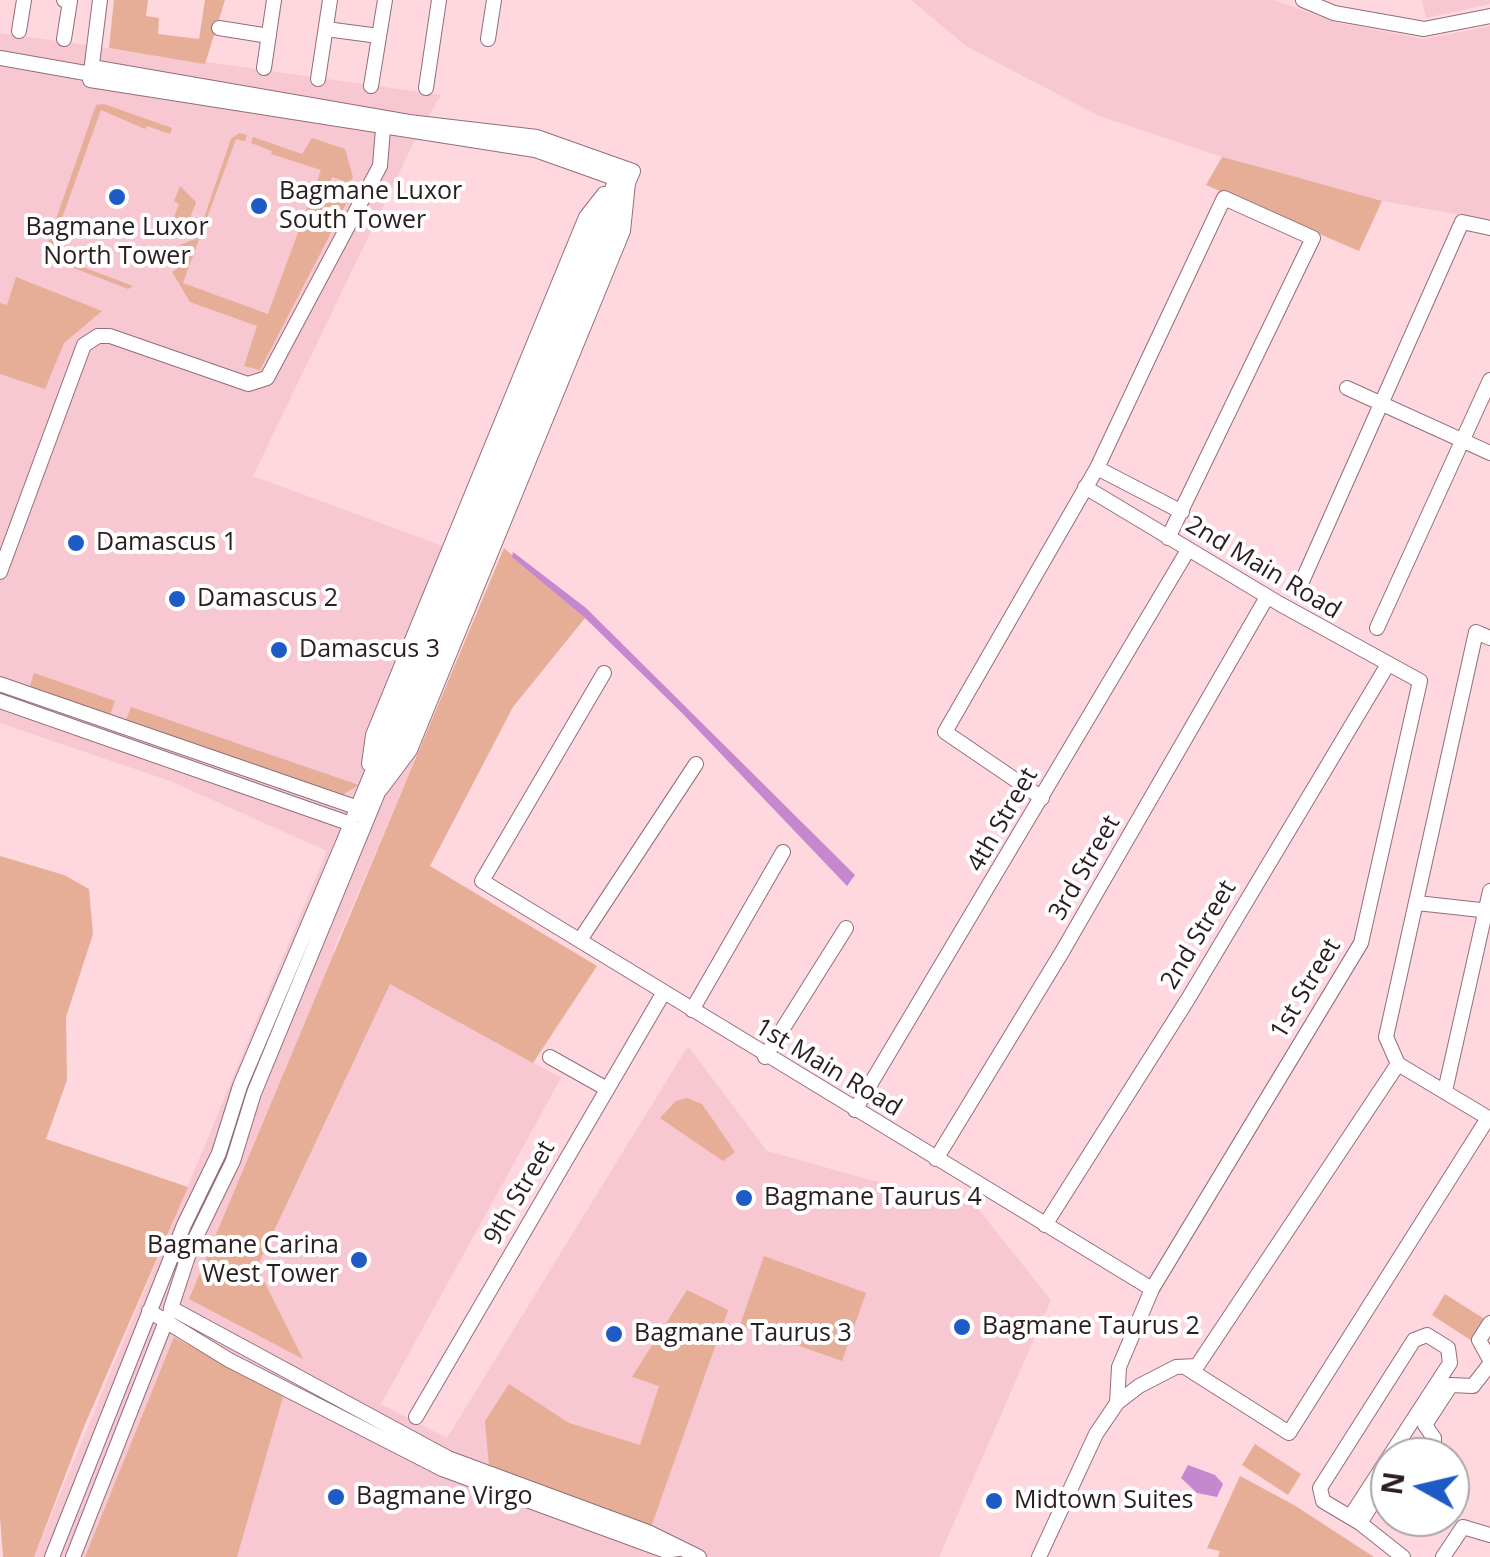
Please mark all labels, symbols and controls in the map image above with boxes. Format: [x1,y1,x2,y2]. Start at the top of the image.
place label: Bagmane Luxor South Tower [279,177,462,236]
marker: Bagmane Luxor North Tower [106,186,128,208]
marker: Bagmane Luxor South Tower [248,195,270,217]
place label: Bagmane Luxor North Tower [25,213,209,272]
street label: 2nd Main Road [1180,510,1346,626]
place label: Damascus 1 [96,528,237,558]
marker: Damascus 1 [65,532,87,554]
place label: Damascus 2 [197,584,338,614]
marker: Damascus 2 [166,588,188,610]
place label: Damascus 3 [299,635,440,665]
marker: Damascus 3 [268,639,290,661]
street label: 4th Street [961,763,1045,877]
street label: 3rd Street [1043,810,1127,926]
street label: 2nd Street [1155,875,1243,995]
street label: 1st Street [1264,934,1348,1044]
street label: 1st Main Road [749,1012,907,1124]
street label: 9th Street [478,1136,562,1250]
place label: Bagmane Taurus 4 [764,1183,982,1213]
marker: Bagmane Taurus 4 [733,1187,755,1209]
place label: Bagmane Carina West Tower [147,1231,339,1290]
marker: Bagmane Carina West Tower [348,1249,370,1271]
place label: Bagmane Taurus 2 [982,1312,1200,1342]
marker: Bagmane Taurus 2 [951,1316,973,1338]
place label: Bagmane Taurus 3 [634,1319,852,1349]
marker: Bagmane Taurus 3 [603,1323,625,1345]
north arrow [1370,1437,1470,1537]
text: N [1372,1469,1413,1497]
place label: Bagmane Virgo [356,1482,533,1512]
marker: Bagmane Virgo [325,1486,347,1508]
place label: Midtown Suites [1014,1486,1193,1516]
marker: Midtown Suites [983,1490,1005,1512]

